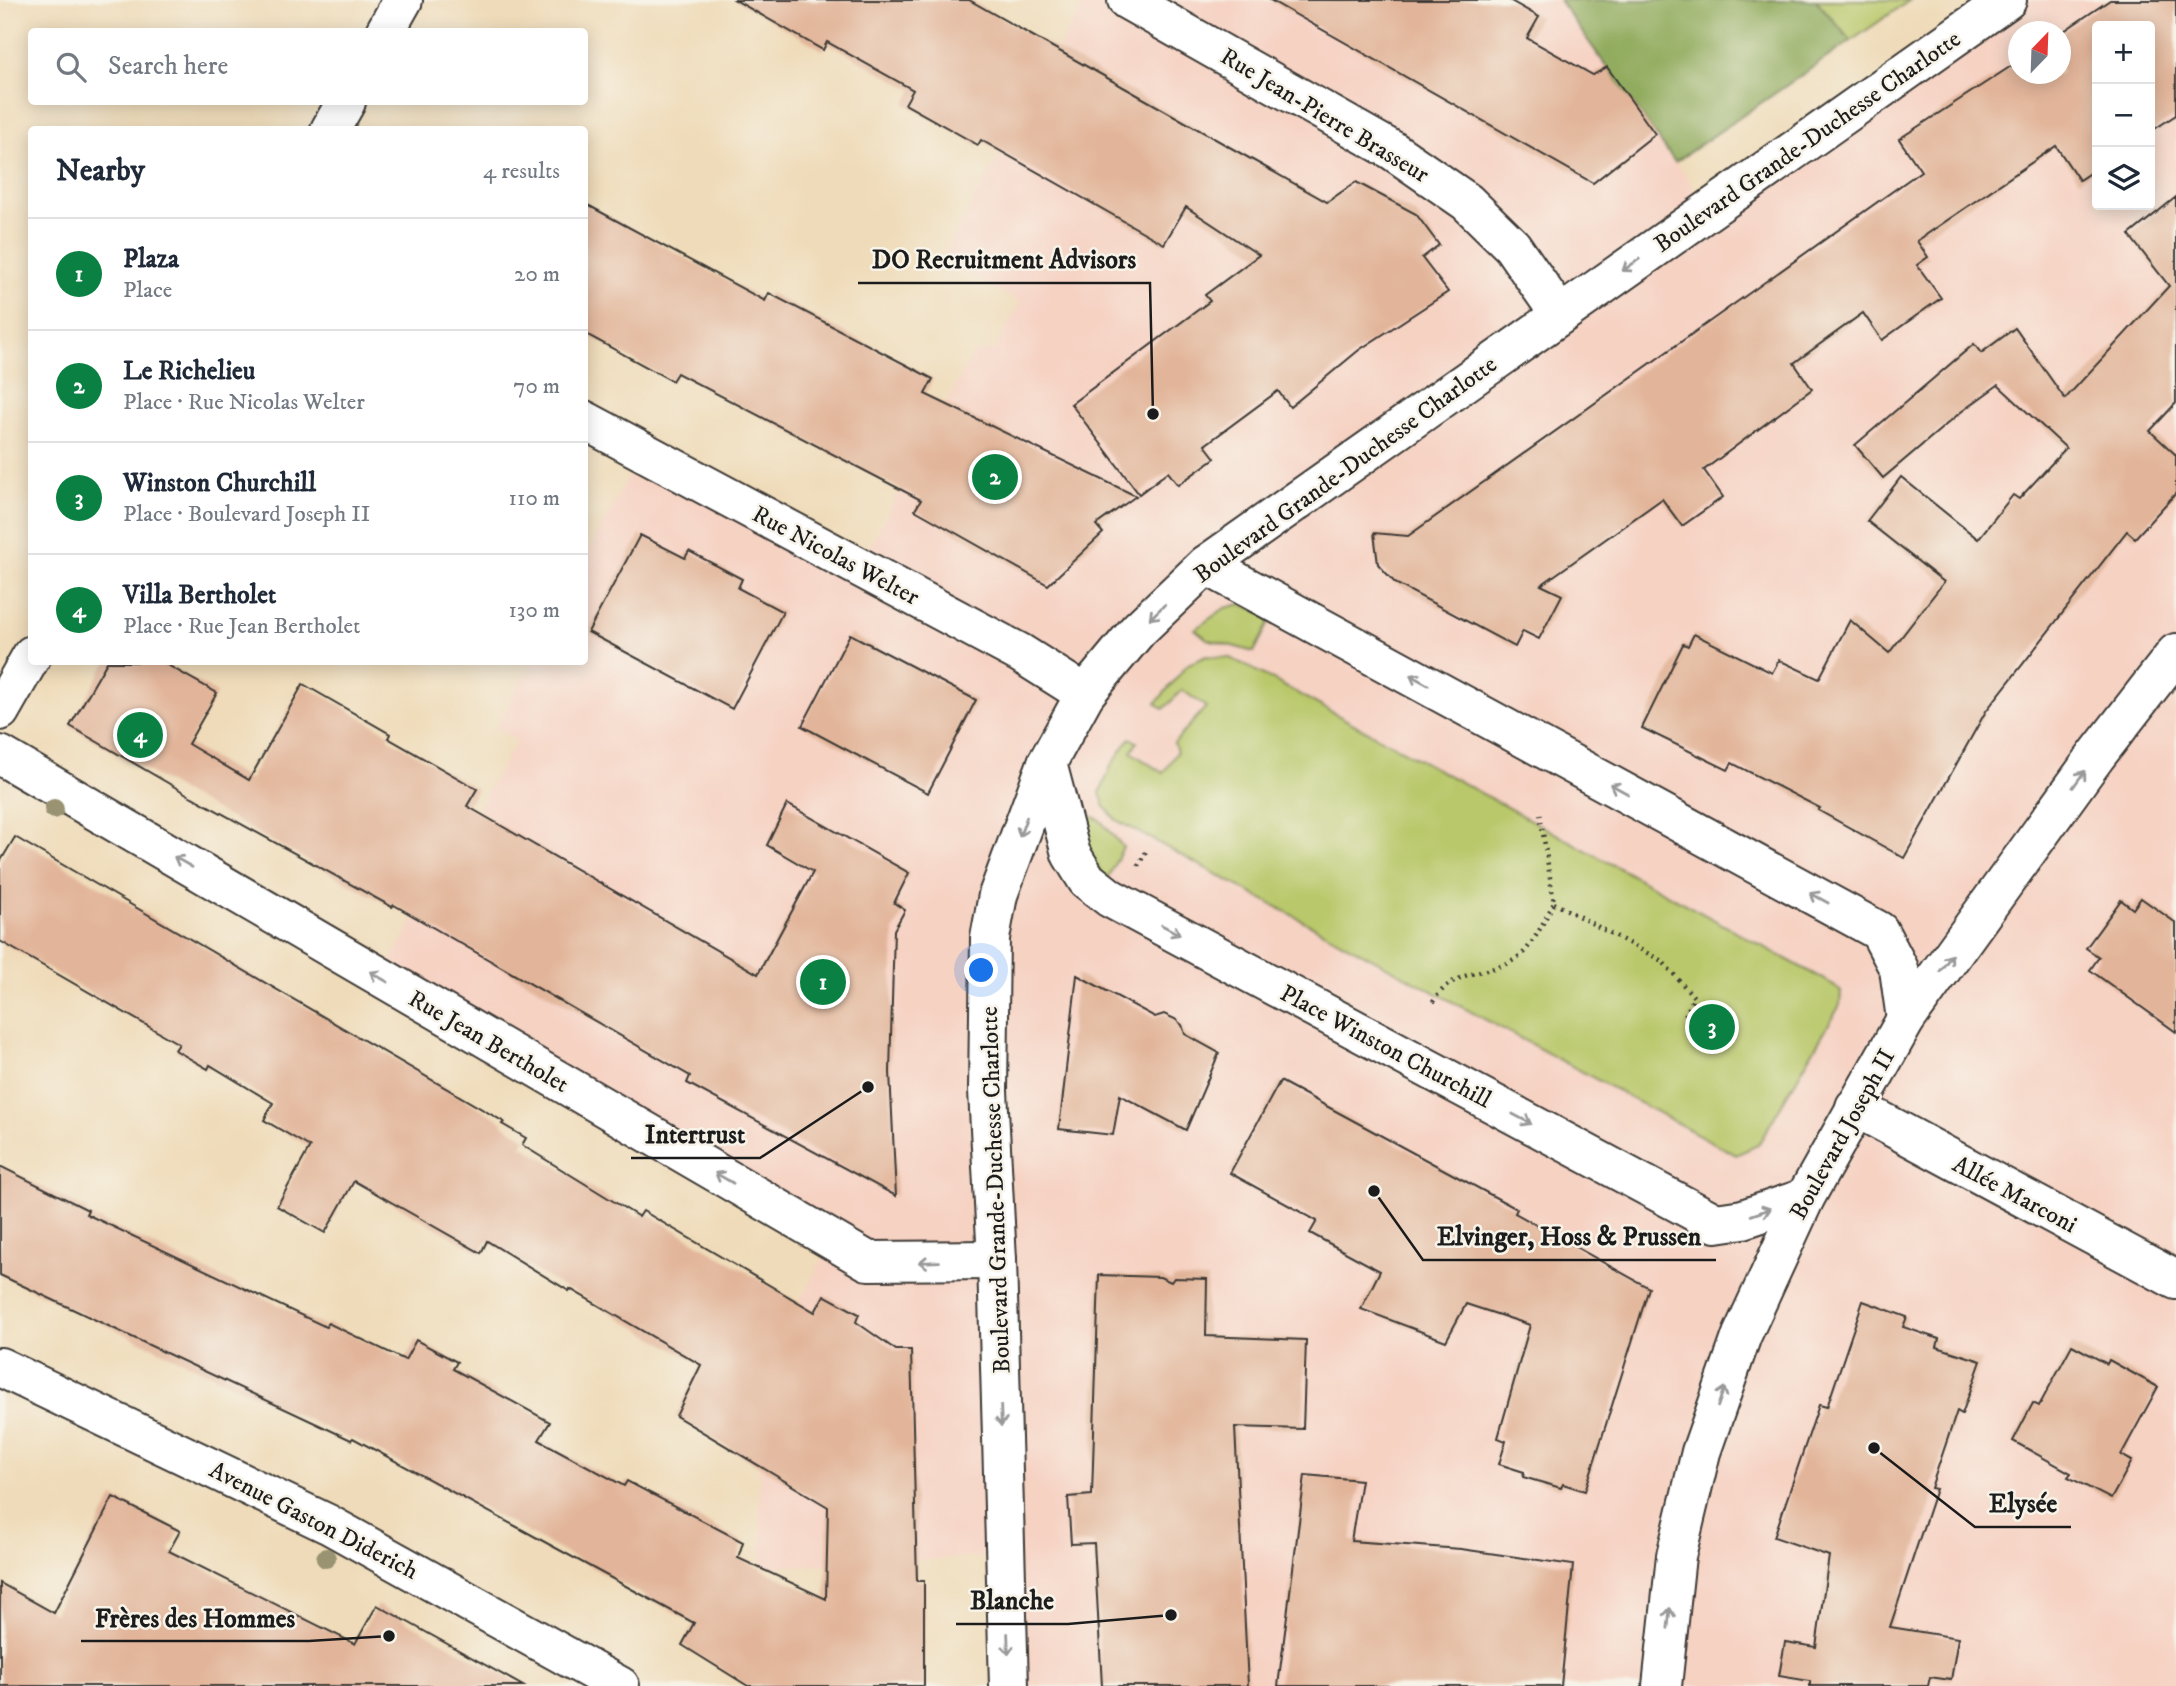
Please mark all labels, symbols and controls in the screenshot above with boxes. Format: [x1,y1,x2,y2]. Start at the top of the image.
north arrow [2008,21,2071,84]
map controls [2092,21,2155,210]
button: + [2092,21,2155,84]
street label: Boulevard Grande-Duchesse Charlotte [1649,24,1967,259]
search box [28,28,588,105]
street label: Rue Jean-Pierre Brasseur [1215,42,1434,190]
icon: search [52,48,90,86]
text: Search here [108,50,228,83]
button: − [2092,84,2155,147]
button: layers [2092,147,2155,210]
text: Nearby [56,153,145,190]
text: 4 results [483,157,560,186]
callout: DO Recruitment Advisors [858,236,1150,283]
text: Plaza [123,243,179,276]
text: DO Recruitment Advisors [872,244,1137,277]
one-way arrow [1622,258,1641,272]
text: 1 [75,260,83,289]
text: 20 m [514,260,560,289]
text: Place [123,276,172,305]
street label: Boulevard Grande-Duchesse Charlotte [1188,350,1503,590]
text: Le Richelieu [123,355,255,388]
text: 2 [73,372,85,401]
text: 70 m [513,372,560,401]
text: Place · Rue Nicolas Welter [123,388,365,417]
pin: 2 [972,451,1018,503]
text: Winston Churchill [123,467,316,500]
text: 3 [75,484,83,513]
text: 110 m [509,484,560,513]
street label: Rue Nicolas Welter [747,499,924,613]
text: Place · Boulevard Joseph II [123,500,370,529]
text: Villa Bertholet [123,579,276,612]
text: 4 [72,596,86,625]
text: 130 m [508,596,560,625]
one-way arrow [1149,603,1166,620]
text: Place · Rue Jean Bertholet [123,612,360,641]
one-way arrow [1410,673,1430,687]
pin: 4 [117,709,163,761]
one-way arrow [2072,770,2086,789]
one-way arrow [1609,782,1630,795]
one-way arrow [1016,815,1028,837]
one-way arrow [173,855,193,869]
one-way arrow [1809,891,1830,904]
one-way arrow [1160,923,1180,937]
your location [964,953,998,987]
one-way arrow [1939,954,1953,973]
pin: 1 [800,956,846,1008]
one-way arrow [369,970,390,983]
street label: Place Winston Churchill [1275,979,1497,1116]
street label: Rue Jean Bertholet [403,984,574,1100]
pin: 3 [1689,1001,1735,1053]
street label: Boulevard Grande-Duchesse Charlotte [975,1006,1017,1374]
street label: Boulevard Joseph II [1784,1044,1902,1225]
callout: Intertrust [631,1111,760,1158]
one-way arrow [1511,1113,1532,1126]
text: Intertrust [645,1119,746,1152]
street label: Allée Marconi [1947,1150,2082,1240]
one-way arrow [714,1171,734,1185]
one-way arrow [1750,1205,1772,1218]
callout: Elvinger, Hoss & Prussen [1423,1213,1716,1260]
text: Elvinger, Hoss & Prussen [1437,1221,1702,1254]
one-way arrow [918,1256,941,1269]
one-way arrow [1715,1387,1728,1409]
one-way arrow [995,1405,1008,1428]
street label: Avenue Gaston Diderich [204,1455,423,1587]
callout: Elysée [1975,1480,2071,1527]
text: Elysée [1989,1488,2057,1521]
callout: Blanche [956,1577,1068,1624]
text: Blanche [970,1585,1054,1618]
callout: Frères des Hommes [81,1594,309,1641]
text: Frères des Hommes [95,1603,295,1636]
one-way arrow [1663,1607,1676,1630]
one-way arrow [1001,1632,1015,1655]

